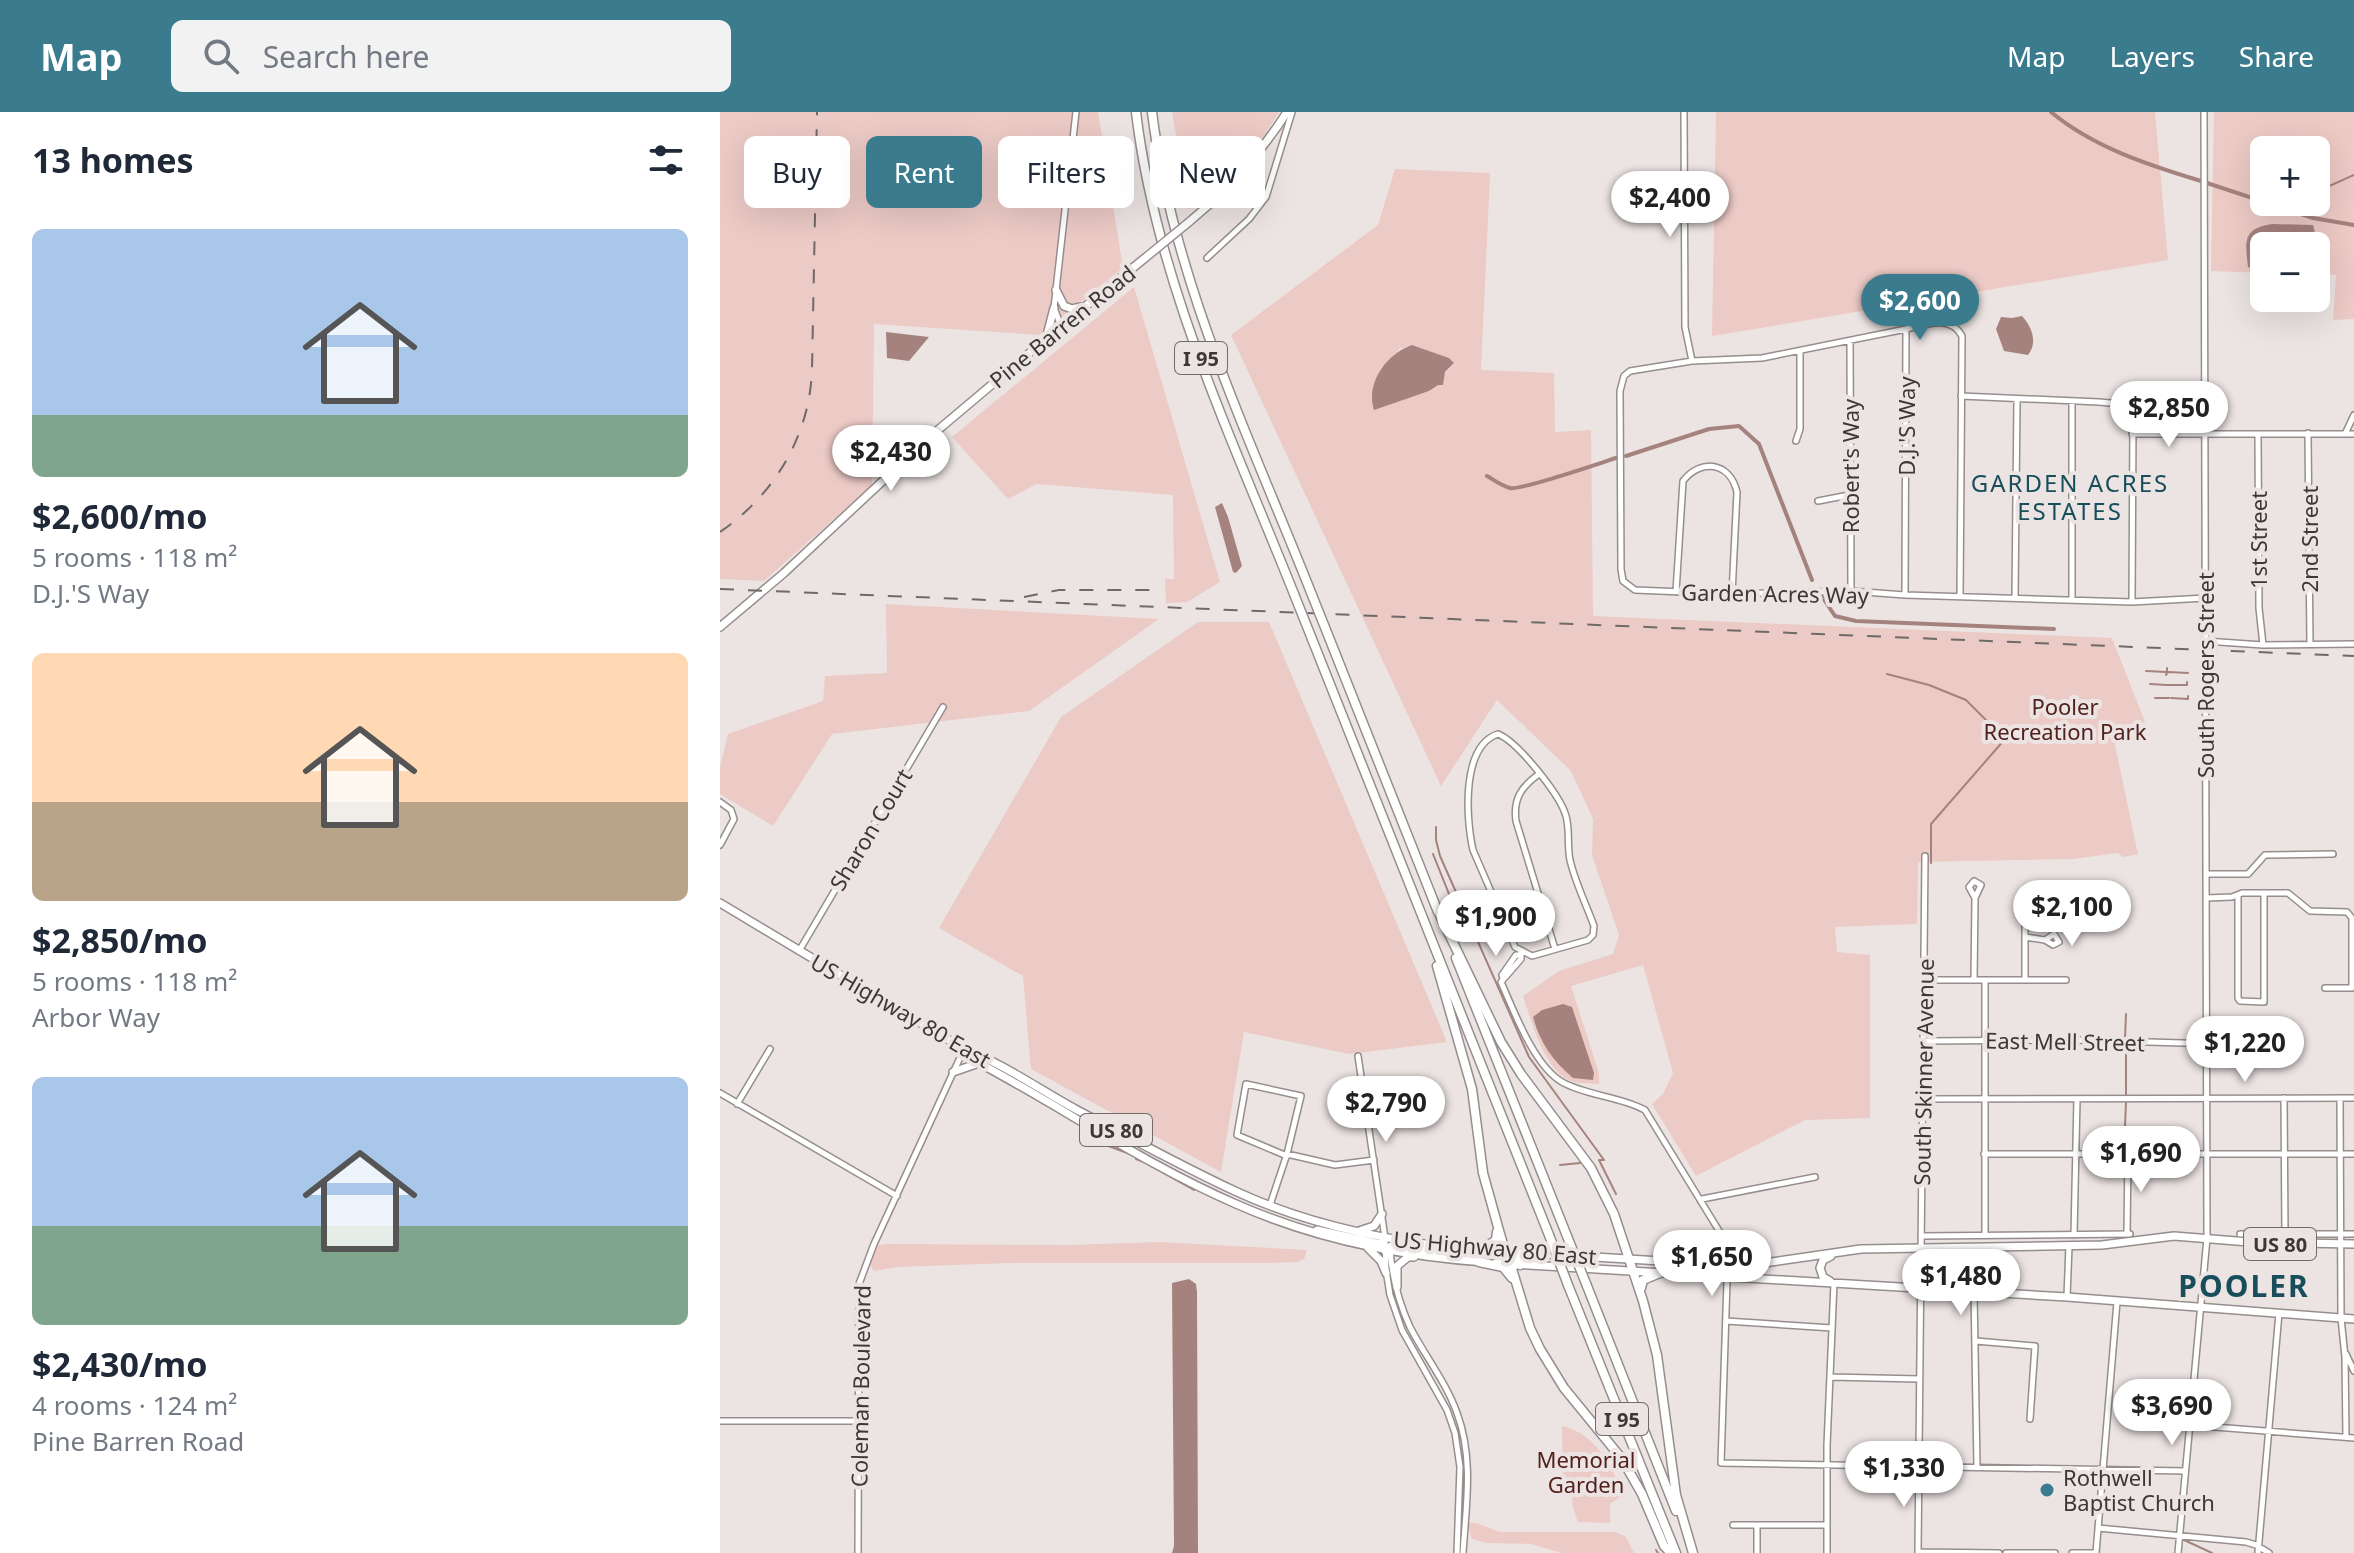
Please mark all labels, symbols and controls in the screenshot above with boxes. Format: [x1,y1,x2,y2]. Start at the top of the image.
search box [171,20,731,92]
text: Map [40,30,123,82]
icon: search [199,34,243,78]
text: Search here [263,36,430,77]
text: Map [2007,37,2065,75]
text: Layers [2109,37,2195,75]
text: Share [2239,37,2314,75]
chip: Buy [744,136,850,208]
chip: Rent [866,136,982,208]
chip: Filters [998,136,1134,208]
chip: New [1150,136,1265,208]
map controls [2250,136,2330,312]
button: + [2250,136,2330,216]
text: 13 homes [32,137,194,183]
icon: filters [644,138,688,182]
pin: $2,400 [1605,171,1735,239]
text: $2,400 [1629,179,1711,215]
button: − [2250,232,2330,312]
street label: Pine Barren Road [983,258,1141,394]
pin: $2,600 [1855,274,1985,342]
icon: home [288,281,432,425]
text: $2,600 [1879,282,1961,318]
road number: I 95 [1175,342,1227,374]
street label: D.J.'S Way [1891,376,1921,476]
pin: $2,850 [2104,381,2234,449]
text: $2,850 [2128,389,2210,425]
street label: Robert's Way [1835,398,1865,533]
pin: $2,430 [826,425,956,493]
text: $2,430 [850,433,932,469]
district label: GARDEN ACRES ESTATES [1971,466,2169,527]
street label: 2nd Street [2294,486,2324,592]
street label: 1st Street [2243,491,2273,589]
text: $2,600/mo [32,493,207,539]
text: 5 rooms · 118 m² [32,539,237,575]
street label: South Rogers Street [2190,572,2220,778]
text: D.J.'S Way [32,575,149,611]
street label: Garden Acres Way [1681,576,1870,610]
park label: Pooler Recreation Park [1984,691,2147,746]
icon: home [288,705,432,849]
street label: Sharon Court [822,762,918,896]
pin: $2,100 [2007,880,2137,948]
text: $2,100 [2031,888,2113,924]
pin: $1,900 [1431,890,1561,958]
text: $1,900 [1455,898,1537,934]
text: $2,850/mo [32,917,207,963]
street label: US Highway 80 East [805,946,997,1074]
street label: South Skinner Avenue [1906,958,1940,1186]
text: 5 rooms · 118 m² [32,963,237,999]
text: Arbor Way [32,999,160,1035]
pin: $1,220 [2180,1016,2310,1084]
text: $1,220 [2204,1024,2286,1060]
street label: East Mell Street [1985,1025,2145,1057]
pin: $2,790 [1321,1076,1451,1144]
text: $2,790 [1345,1084,1427,1120]
road number: US 80 [1080,1114,1152,1146]
pin: $1,690 [2076,1126,2206,1194]
icon: home [288,1129,432,1273]
text: $1,690 [2100,1134,2182,1170]
street label: US Highway 80 East [1392,1223,1598,1271]
road number: US 80 [2244,1228,2316,1260]
pin: $1,650 [1647,1230,1777,1298]
text: $1,650 [1671,1238,1753,1274]
pin: $1,480 [1896,1249,2026,1317]
text: $1,480 [1920,1257,2002,1293]
district label: POOLER [2178,1265,2310,1306]
street label: Coleman Boulevard [843,1285,877,1487]
text: $2,430/mo [32,1341,207,1387]
pin: $3,690 [2107,1379,2237,1447]
text: 4 rooms · 124 m² [32,1387,237,1423]
text: $3,690 [2131,1387,2213,1423]
road number: I 95 [1596,1403,1648,1435]
text: Pine Barren Road [32,1423,244,1459]
pin: $1,330 [1839,1441,1969,1509]
park label: Memorial Garden [1536,1444,1636,1499]
text: $1,330 [1863,1449,1945,1485]
place label: Rothwell Baptist Church [2063,1462,2215,1517]
marker: Rothwell Baptist Church [2038,1481,2056,1499]

